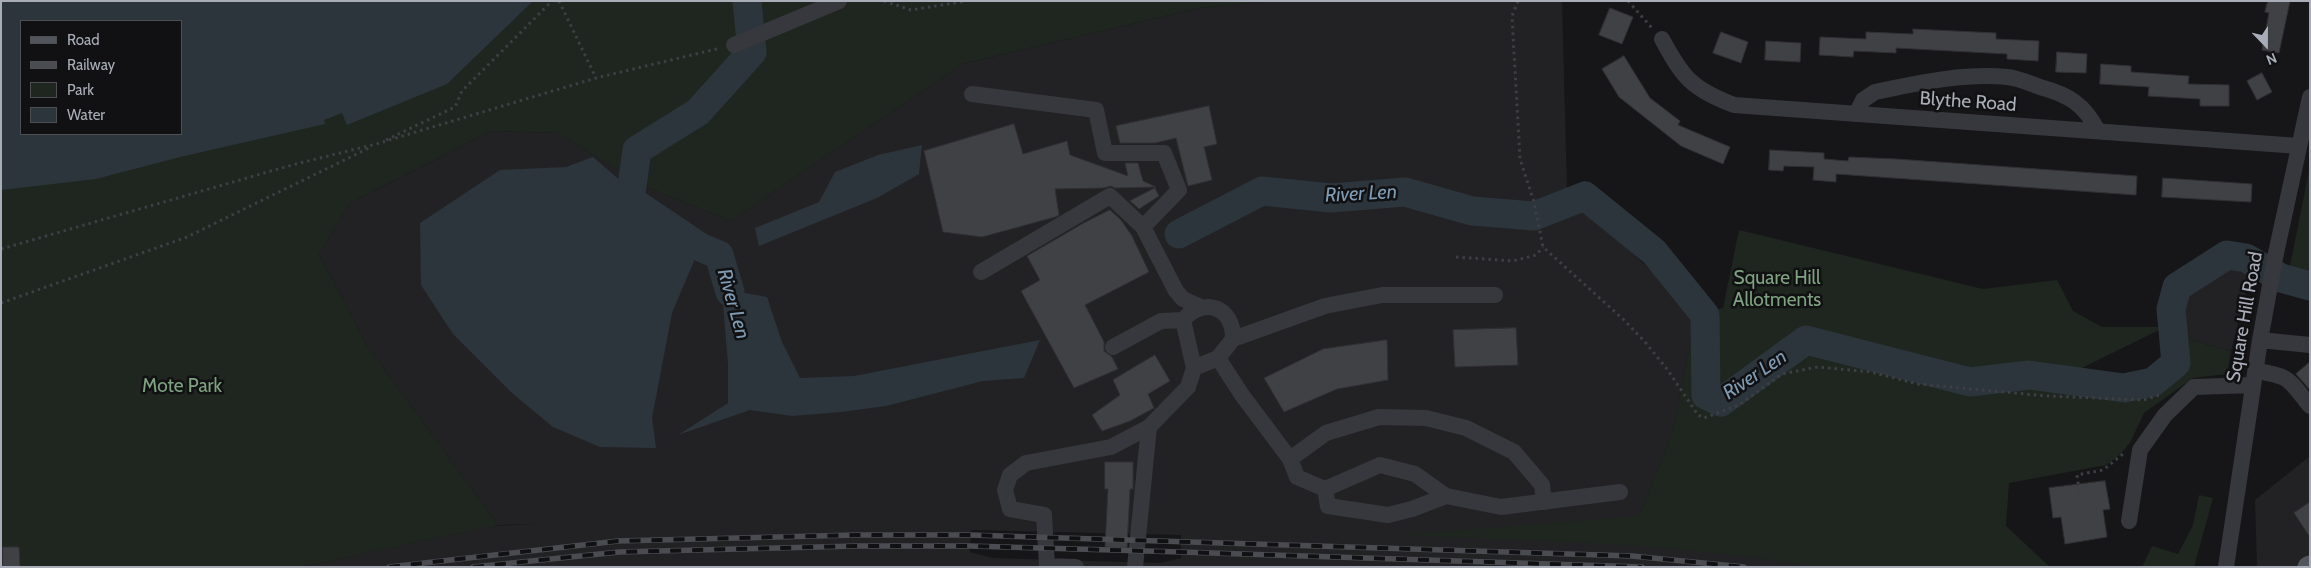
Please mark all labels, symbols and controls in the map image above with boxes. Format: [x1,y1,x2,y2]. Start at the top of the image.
legend [20,20,182,135]
north arrow [2241,20,2291,70]
text: Road [67,31,100,49]
text: N [2264,49,2280,69]
text: Railway [67,56,115,74]
text: Park [67,81,94,99]
street label: Blythe Road [1919,87,2017,117]
text: Water [67,106,105,124]
water label: River Len [1324,180,1398,208]
street label: Square Hill Road [2222,250,2268,384]
water label: River Len [712,266,754,342]
park label: Square Hill Allotments [1733,267,1821,311]
water label: River Len [1718,345,1792,405]
park label: Mote Park [142,375,222,397]

